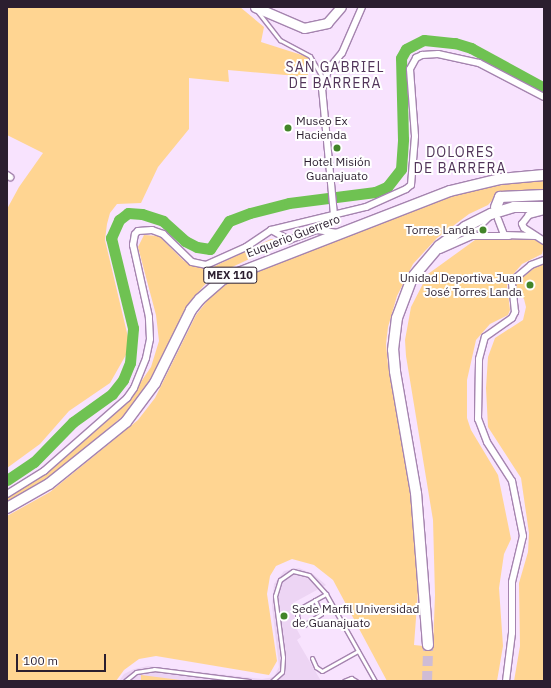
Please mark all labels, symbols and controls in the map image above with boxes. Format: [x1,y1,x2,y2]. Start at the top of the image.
district label: SAN GABRIEL DE BARRERA [286,59,384,92]
place label: Museo Ex Hacienda [296,114,348,142]
marker: Museo Ex Hacienda [283,123,293,133]
marker: Hotel Misión Guanajuato [332,143,342,153]
district label: DOLORES DE BARRERA [414,144,506,176]
place label: Hotel Misión Guanajuato [303,155,371,183]
street label: Euquerio Guerrero [244,211,342,261]
place label: Torres Landa [406,223,475,237]
marker: Torres Landa [478,225,488,235]
road number: MEX 110 [203,266,257,284]
place label: Unidad Deportiva Juan José Torres Landa [400,271,522,299]
marker: Unidad Deportiva Juan José Torres Landa [525,280,535,290]
place label: Sede Marfil Universidad de Guanajuato [292,602,419,630]
marker: Sede Marfil Universidad de Guanajuato [279,611,289,621]
scale bar [18,646,108,672]
text: 100 m [23,653,58,668]

